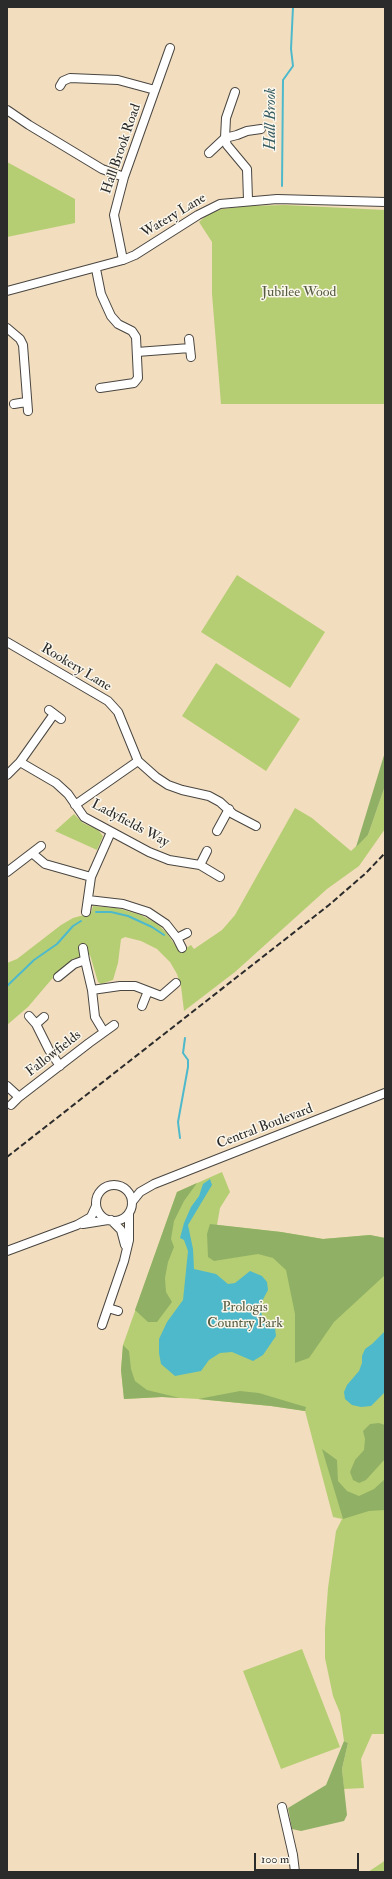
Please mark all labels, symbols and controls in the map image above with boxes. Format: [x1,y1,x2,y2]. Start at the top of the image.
water label: Hall Brook [263,88,281,150]
street label: Hall Brook Road [99,102,145,196]
street label: Watery Lane [139,190,209,242]
park label: Jubilee Wood [262,285,336,301]
street label: Rookery Lane [38,640,114,696]
street label: Ladyfields Way [88,797,172,851]
street label: Fallowfields [23,1027,85,1081]
street label: Central Boulevard [215,1101,315,1153]
park label: Prologis Country Park [207,1300,283,1332]
scale bar [256,1845,361,1871]
text: 100 m [261,1852,289,1867]

